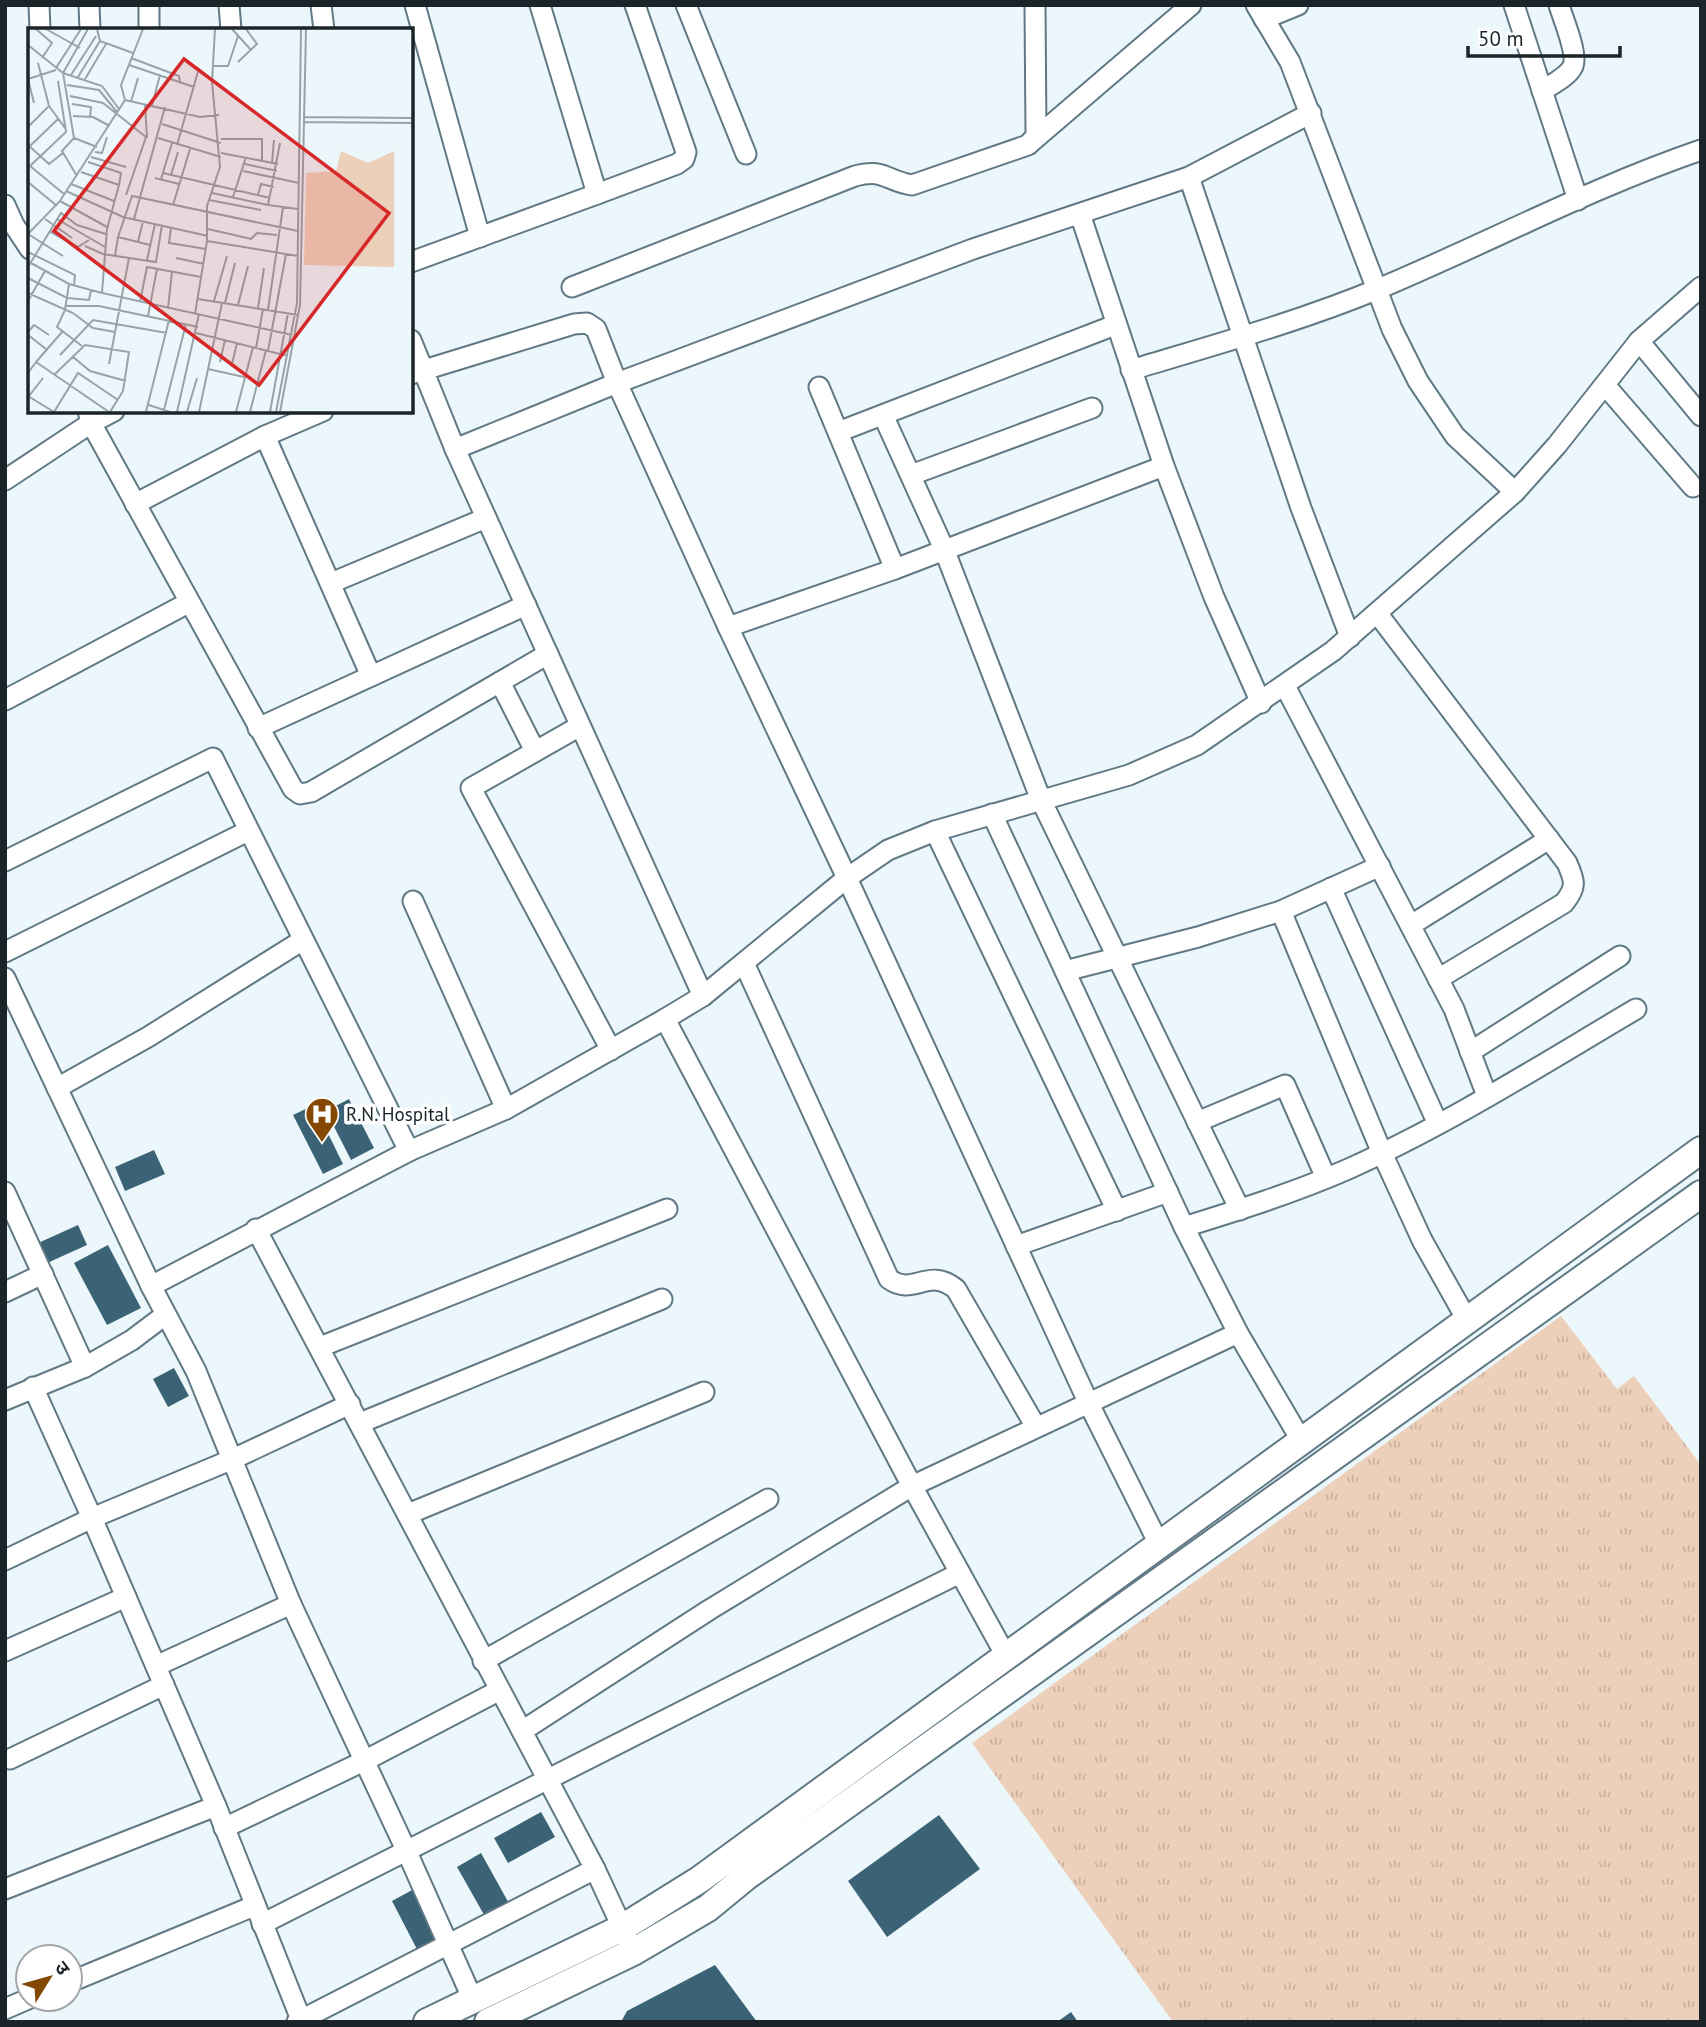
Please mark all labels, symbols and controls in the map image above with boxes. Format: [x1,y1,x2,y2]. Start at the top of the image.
scale bar [1468,14,1620,58]
text: 50 m [1478,25,1524,52]
inset map [28,28,413,413]
hospital icon: R.N. Hospital [303,1095,341,1144]
place label: R.N. Hospital [346,1102,450,1126]
north arrow [14,1943,84,2013]
text: उ [50,1956,76,1980]

